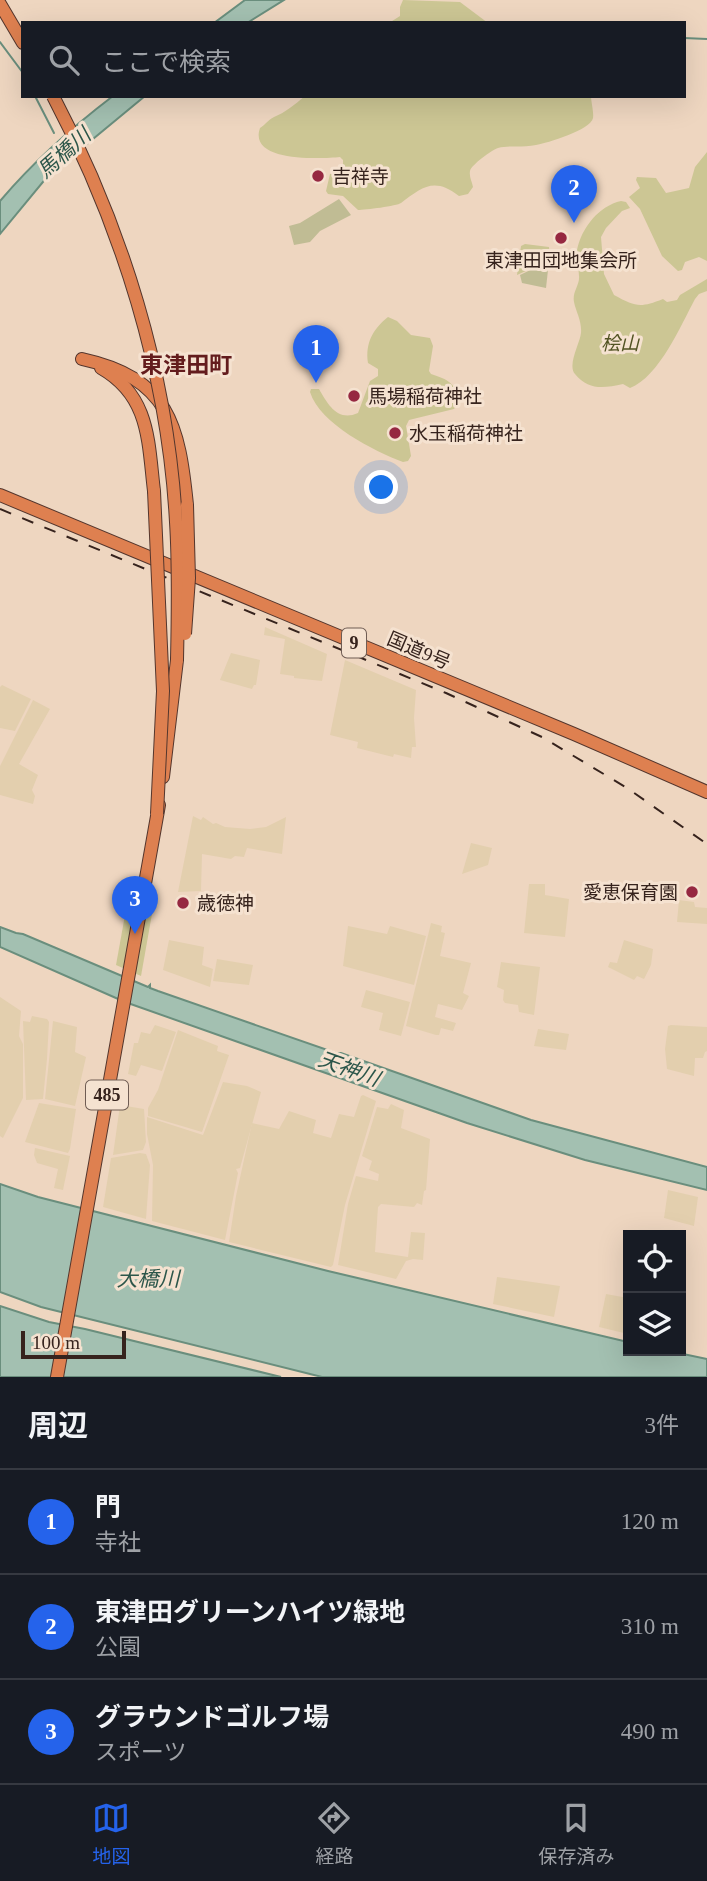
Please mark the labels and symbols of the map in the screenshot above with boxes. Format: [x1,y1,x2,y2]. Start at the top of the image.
water label: 馬橋川 [33,122,97,183]
pin: 2 [551,165,597,223]
place label: 吉祥寺 [332,166,389,187]
marker: 吉祥寺 [310,168,326,184]
marker: 東津田団地集会所 [553,230,569,246]
place label: 東津田団地集会所 [485,250,637,271]
pin: 1 [293,325,339,383]
park label: 桧山 [601,333,640,354]
district label: 東津田町 [140,353,232,378]
place label: 馬場稲荷神社 [368,386,482,407]
marker: 馬場稲荷神社 [346,388,362,404]
place label: 水玉稲荷神社 [409,423,523,444]
marker: 水玉稲荷神社 [387,425,403,441]
your location [364,470,398,504]
road number: 9 [342,628,366,658]
street label: 国道9号 [384,628,454,673]
pin: 3 [112,876,158,934]
place label: 愛恵保育園 [583,882,678,903]
marker: 愛恵保育園 [684,884,700,900]
place label: 歳徳神 [197,893,254,914]
marker: 歳徳神 [175,895,191,911]
water label: 天神川 [315,1047,385,1092]
road number: 485 [86,1080,128,1110]
water label: 大橋川 [117,1267,181,1291]
scale bar [21,1328,126,1360]

